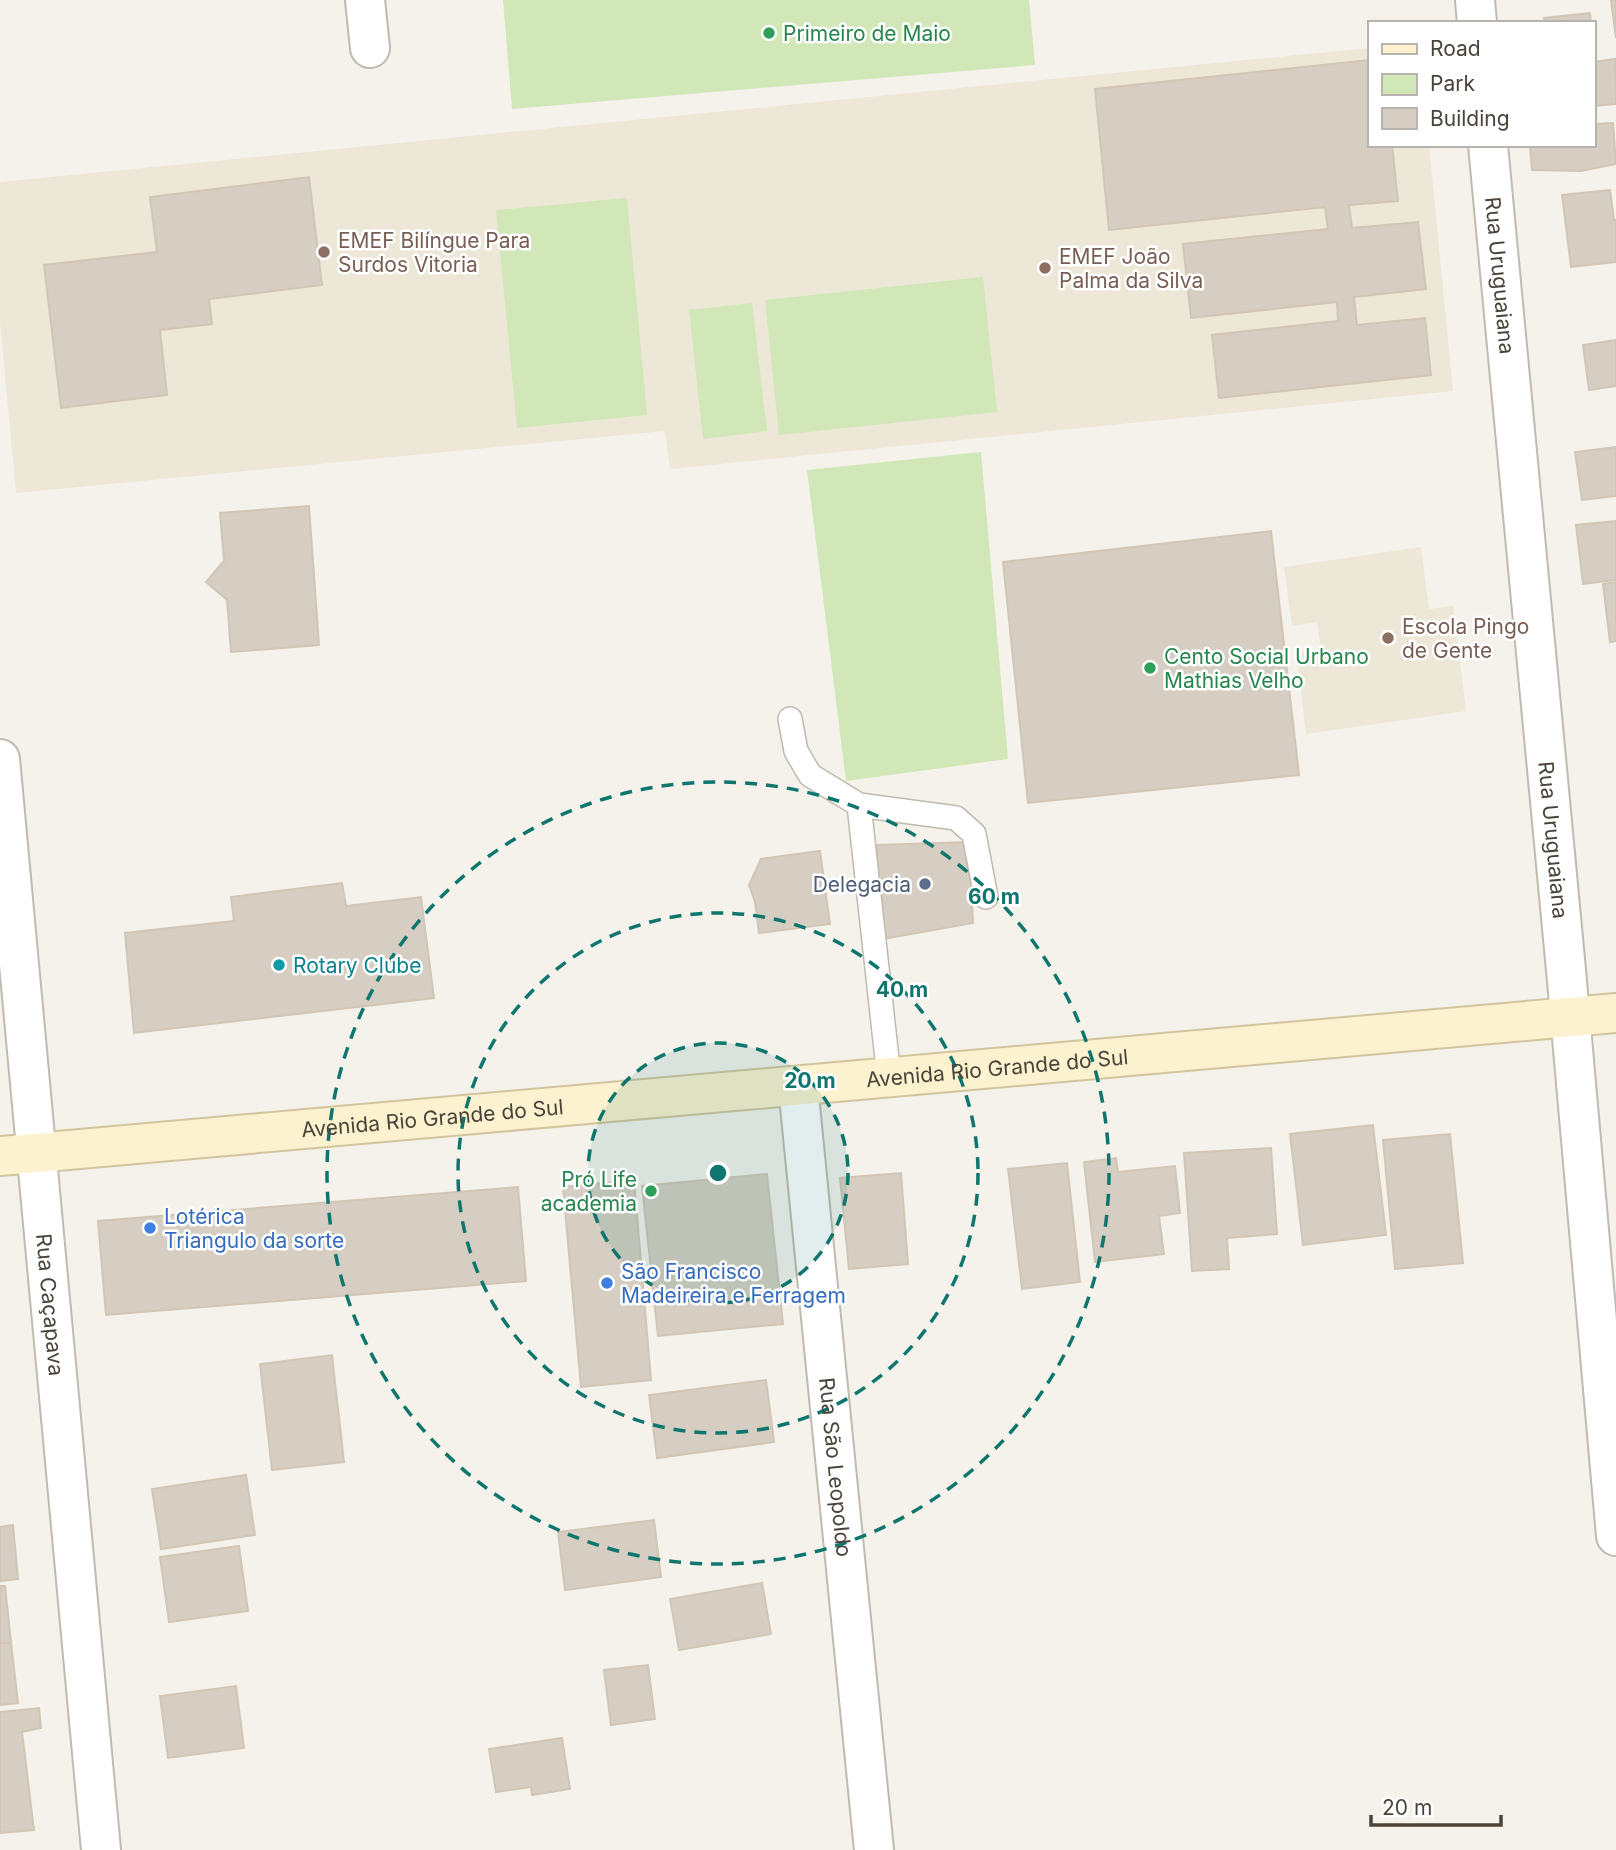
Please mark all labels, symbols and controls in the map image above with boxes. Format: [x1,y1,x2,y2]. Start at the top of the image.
place label: Primeiro de Maio [783,21,951,46]
legend [1368,21,1595,147]
marker: Primeiro de Maio [761,25,777,41]
text: Road [1430,36,1481,61]
text: Park [1430,71,1475,96]
text: Building [1430,106,1510,131]
street label: Rua Uruguaiana [1480,196,1520,355]
place label: EMEF Bilíngue Para Surdos Vitoria [338,228,530,277]
marker: EMEF Bilíngue Para Surdos Vitoria [316,244,332,260]
place label: EMEF João Palma da Silva [1059,244,1203,293]
marker: EMEF João Palma da Silva [1037,260,1053,276]
place label: Escola Pingo de Gente [1402,614,1529,663]
marker: Escola Pingo de Gente [1380,630,1396,646]
place label: Cento Social Urbano Mathias Velho [1164,644,1369,693]
marker: Cento Social Urbano Mathias Velho [1142,660,1158,676]
street label: Rua Uruguaiana [1534,760,1574,920]
place label: Delegacia [813,872,911,897]
marker: Delegacia [917,876,933,892]
text: 60 m [968,884,1020,909]
place label: Rotary Clube [293,953,421,978]
marker: Rotary Clube [271,957,287,973]
text: 40 m [876,977,928,1002]
street label: Avenida Rio Grande do Sul [865,1044,1129,1092]
text: 20 m [784,1068,836,1093]
street label: Avenida Rio Grande do Sul [300,1094,564,1142]
centre of rings [706,1161,730,1185]
place label: Pró Life academia [541,1167,637,1216]
marker: Pró Life academia [643,1183,659,1199]
place label: Lotérica Triangulo da sorte [164,1204,344,1253]
marker: Lotérica Triangulo da sorte [142,1220,158,1236]
street label: Rua Caçapava [31,1232,70,1377]
place label: São Francisco Madeireira e Ferragem [621,1259,846,1308]
marker: São Francisco Madeireira e Ferragem [599,1275,615,1291]
street label: Rua São Leopoldo [815,1376,857,1558]
scale bar [1371,1784,1500,1828]
text: 20 m [1382,1795,1432,1820]

